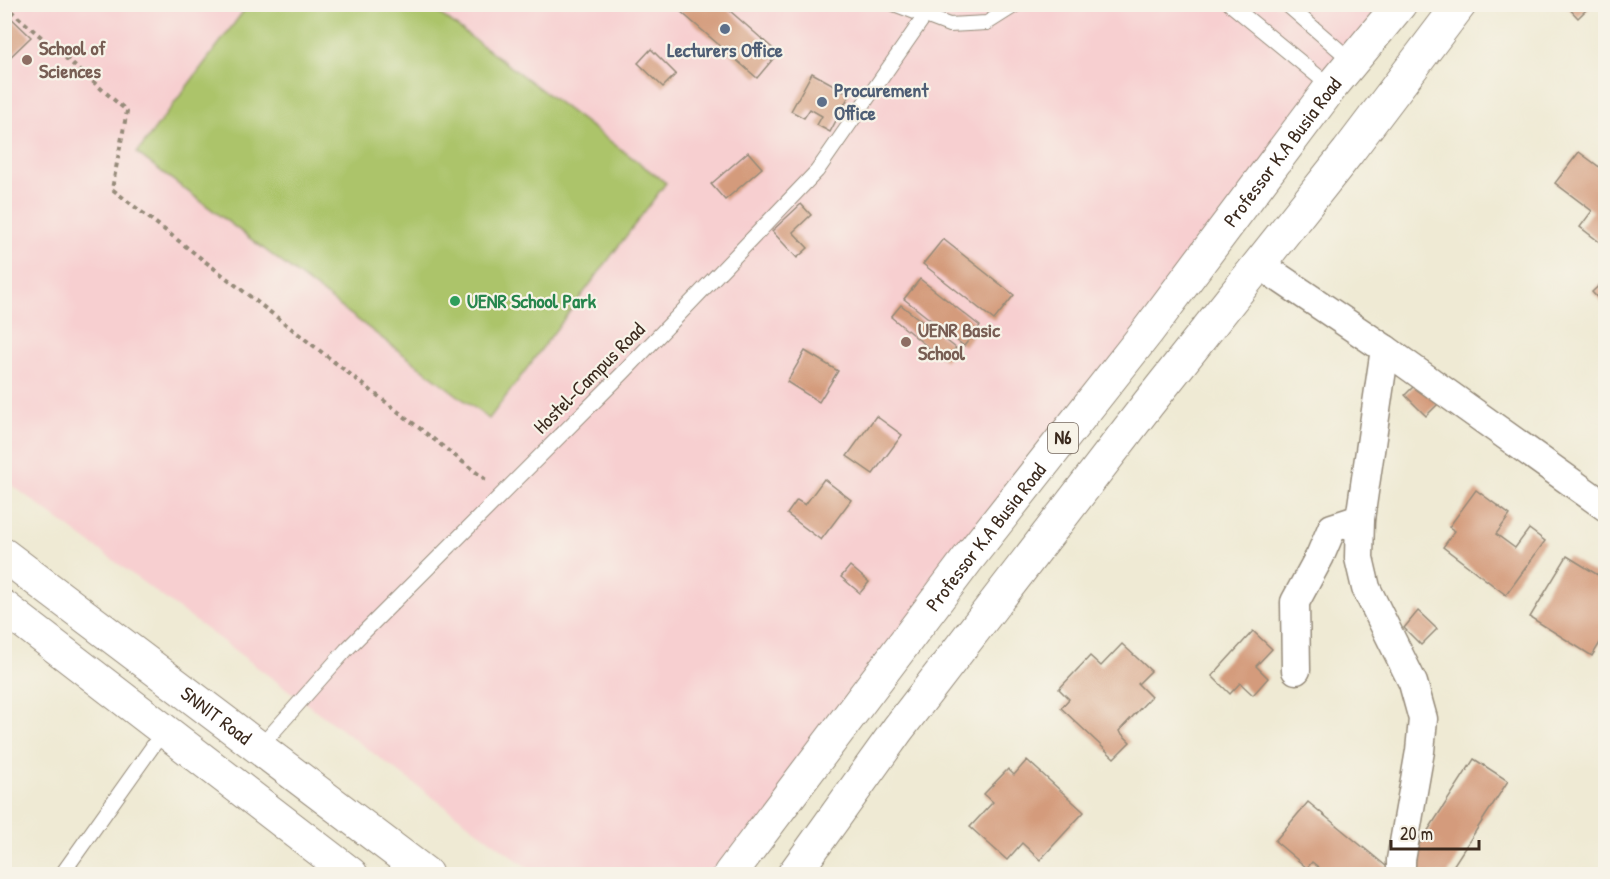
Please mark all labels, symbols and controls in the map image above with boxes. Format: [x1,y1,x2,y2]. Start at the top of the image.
marker: Lecturers Office [718,22,732,36]
place label: School of Sciences [39,34,106,84]
place label: Lecturers Office [667,36,783,63]
marker: School of Sciences [20,53,34,67]
street label: Professor K.A Busia Road [1217,71,1347,232]
place label: Procurement Office [834,76,929,126]
marker: Procurement Office [815,95,829,109]
place label: UENR School Park [467,287,597,314]
marker: UENR School Park [448,294,462,308]
street label: Hostel-Campus Road [527,316,650,439]
place label: UENR Basic School [918,316,1001,366]
marker: UENR Basic School [899,335,913,349]
road number: N6 [1048,423,1078,453]
street label: Professor K.A Busia Road [919,457,1052,616]
street label: SNNIT Road [176,680,257,751]
scale bar [1391,813,1480,851]
text: 20 m [1400,821,1433,846]

